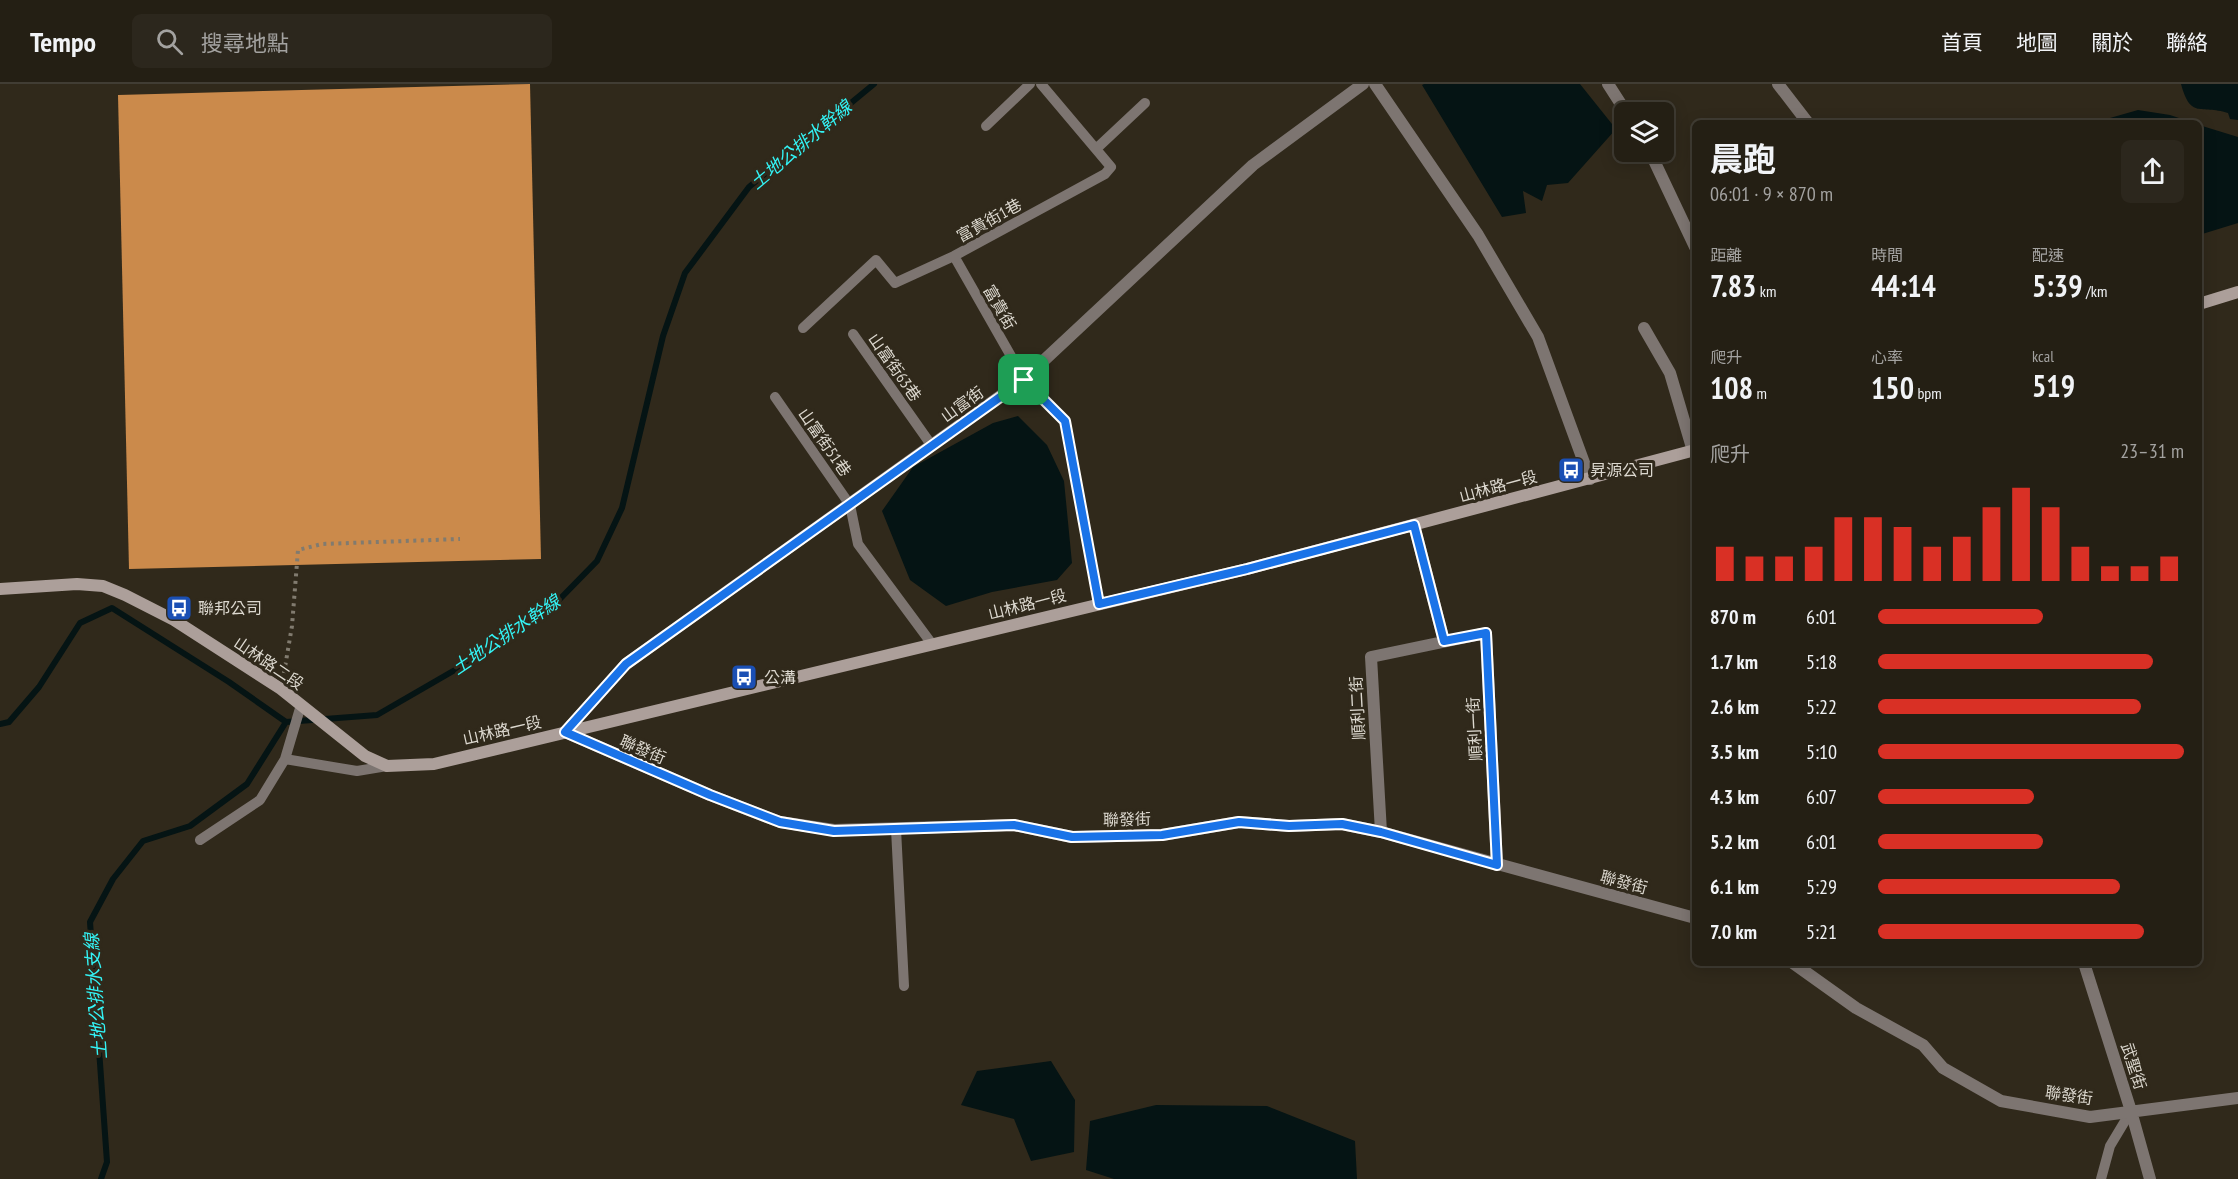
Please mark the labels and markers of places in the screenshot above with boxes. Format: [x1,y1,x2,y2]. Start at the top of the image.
pin [998,354,1049,405]
bus stop icon: 昇源公司 [1556,455,1586,485]
place label: 昇源公司 [1590,460,1654,480]
bus stop icon: 聯邦公司 [164,593,194,623]
place label: 聯邦公司 [198,598,262,618]
bus stop icon: 公溝 [729,662,759,692]
place label: 公溝 [764,667,796,687]

